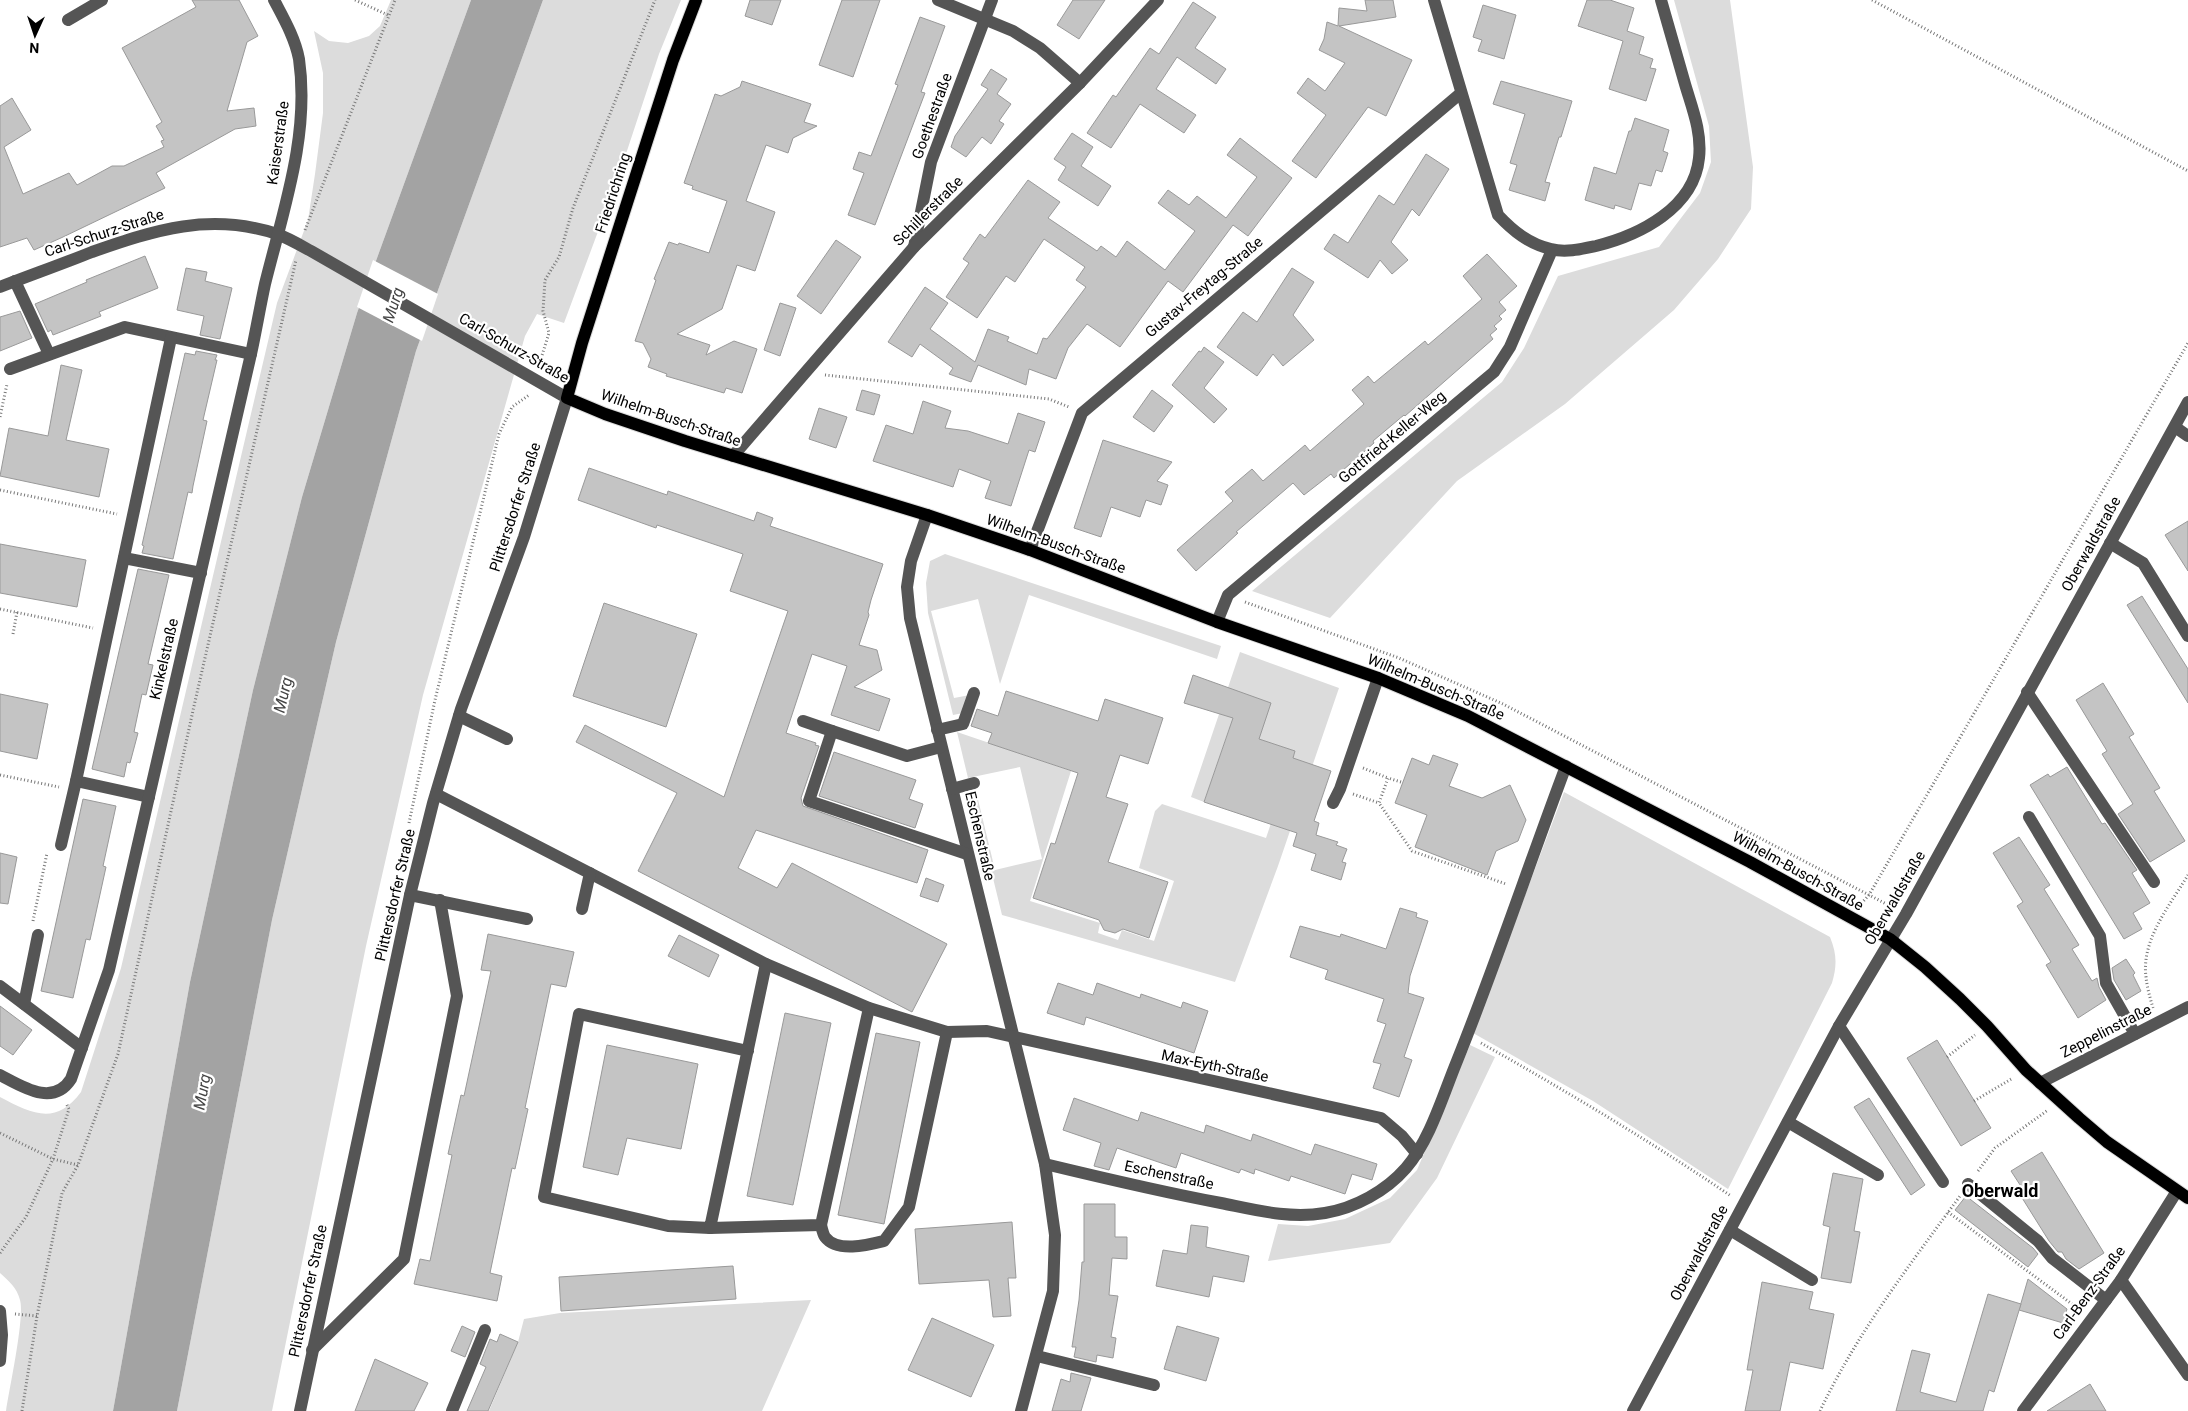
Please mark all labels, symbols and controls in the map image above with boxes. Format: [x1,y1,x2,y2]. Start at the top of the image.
north arrow [10,10,60,60]
text: N [29,40,40,56]
street label: Goethestraße [908,70,956,162]
street label: Kaiserstraße [263,100,293,186]
street label: Friedrichring [592,150,634,236]
street label: Schillerstraße [889,172,967,250]
street label: Carl-Schurz-Straße [42,205,166,261]
street label: Gustav-Freytag-Straße [1142,233,1266,341]
water label: Murg [378,285,408,325]
street label: Carl-Schurz-Straße [456,309,572,387]
street label: Wilhelm-Busch-Straße [599,386,743,450]
street label: Gottfried-Keller-Weg [1335,387,1449,487]
street label: Plittersdorfer Straße [486,440,544,574]
street label: Oberwaldstraße [2057,493,2125,595]
street label: Wilhelm-Busch-Straße [984,510,1128,578]
street label: Kinkelstraße [146,617,182,701]
street label: Wilhelm-Busch-Straße [1365,650,1507,724]
water label: Murg [270,675,296,715]
street label: Eschenstraße [961,790,999,882]
street label: Plittersdorfer Straße [371,827,419,963]
street label: Wilhelm-Busch-Straße [1729,827,1867,915]
street label: Oberwaldstraße [1861,848,1929,948]
street label: Zeppelinstraße [2058,1000,2155,1062]
street label: Max-Eyth-Straße [1160,1046,1270,1086]
water label: Murg [190,1072,215,1111]
street label: Eschenstraße [1123,1157,1215,1193]
district label: Oberwald [1962,1180,2038,1201]
street label: Oberwaldstraße [1666,1202,1732,1304]
street label: Plittersdorfer Straße [285,1223,331,1359]
street label: Carl-Benz-Straße [2049,1243,2129,1343]

